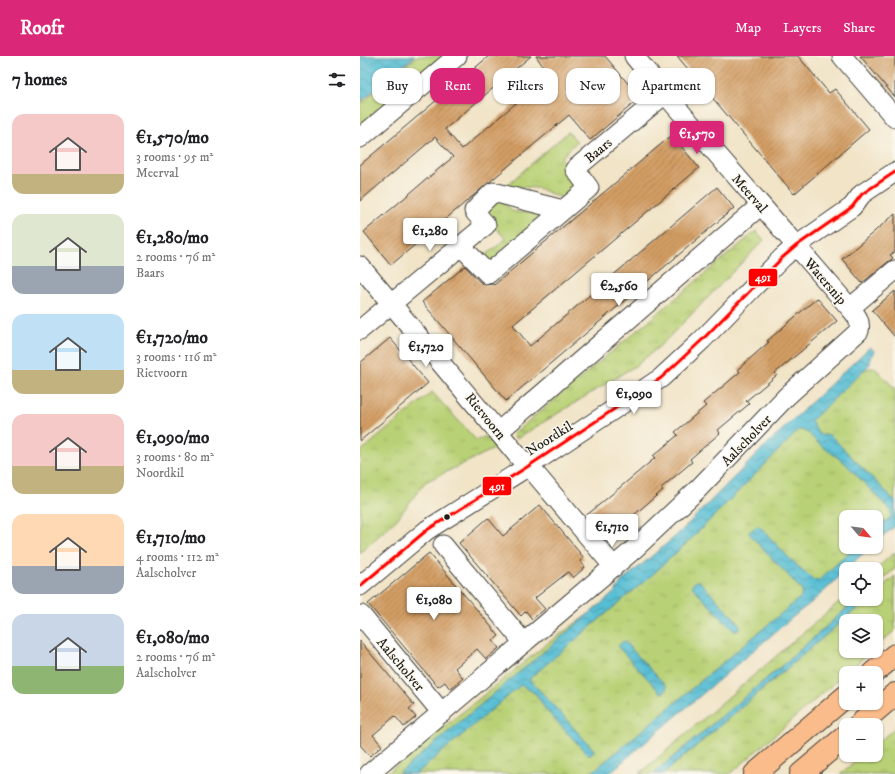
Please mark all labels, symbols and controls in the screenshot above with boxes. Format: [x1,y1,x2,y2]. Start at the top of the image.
text: Roofr [20,17,64,40]
text: Map [735,19,761,37]
text: Layers [783,19,821,37]
text: Share [843,19,875,37]
chip: Buy [372,68,422,104]
chip: Rent [430,68,485,104]
chip: Filters [493,68,558,104]
chip: New [566,68,620,104]
chip: Apartment [628,68,715,104]
text: 7 homes [12,69,67,91]
icon: filters [326,69,348,91]
pin: €1,570 [664,121,730,155]
text: €1,570 [679,126,715,142]
text: €1,570/mo [136,127,209,149]
icon: home [44,130,92,178]
street label: Baars [581,134,616,168]
text: 3 rooms · 95 m² [136,149,213,165]
text: Meerval [136,165,179,181]
street label: Meerval [727,170,772,217]
pin: €1,280 [397,218,463,252]
text: €1,280 [412,223,448,239]
text: €1,280/mo [136,227,208,249]
icon: home [44,230,92,278]
text: 2 rooms · 76 m² [136,249,215,265]
street label: Watersnip [799,254,850,309]
text: Baars [136,265,164,281]
line badge: 491 [748,268,778,287]
text: 491 [754,271,771,285]
pin: €2,560 [586,273,652,307]
text: €2,560 [600,278,638,294]
text: €1,720/mo [136,327,208,349]
icon: home [44,330,92,378]
pin: €1,720 [393,334,459,368]
text: €1,720 [408,339,444,355]
text: 3 rooms · 116 m² [136,349,217,365]
text: Rietvoorn [136,365,187,381]
pin: €1,090 [601,381,667,415]
text: €1,090 [616,386,652,402]
street label: Rietvoorn [461,389,510,444]
street label: Aalscholver [718,410,776,470]
street label: Noordkil [523,417,577,460]
text: €1,090/mo [136,427,209,449]
icon: home [44,430,92,478]
text: 3 rooms · 80 m² [136,449,214,465]
text: Noordkil [136,465,184,481]
line badge: 491 [482,476,512,496]
text: 491 [488,480,505,494]
north arrow [839,510,883,554]
map controls [839,510,883,762]
unlabelled marker [442,512,452,522]
pin: €1,710 [579,514,645,548]
text: €1,710 [595,519,629,535]
text: €1,710/mo [136,527,206,549]
icon: home [44,530,92,578]
text: 4 rooms · 112 m² [136,549,219,565]
button: locate [839,562,883,606]
text: Aalscholver [136,565,196,581]
pin: €1,080 [401,587,467,621]
text: €1,080 [416,592,452,608]
button: layers [839,614,883,658]
text: €1,080/mo [136,627,209,649]
icon: home [44,630,92,678]
street label: Aalscholver [372,634,429,696]
text: 2 rooms · 76 m² [136,649,215,665]
text: Aalscholver [136,665,196,681]
button: + [839,666,883,710]
button: − [839,718,883,762]

